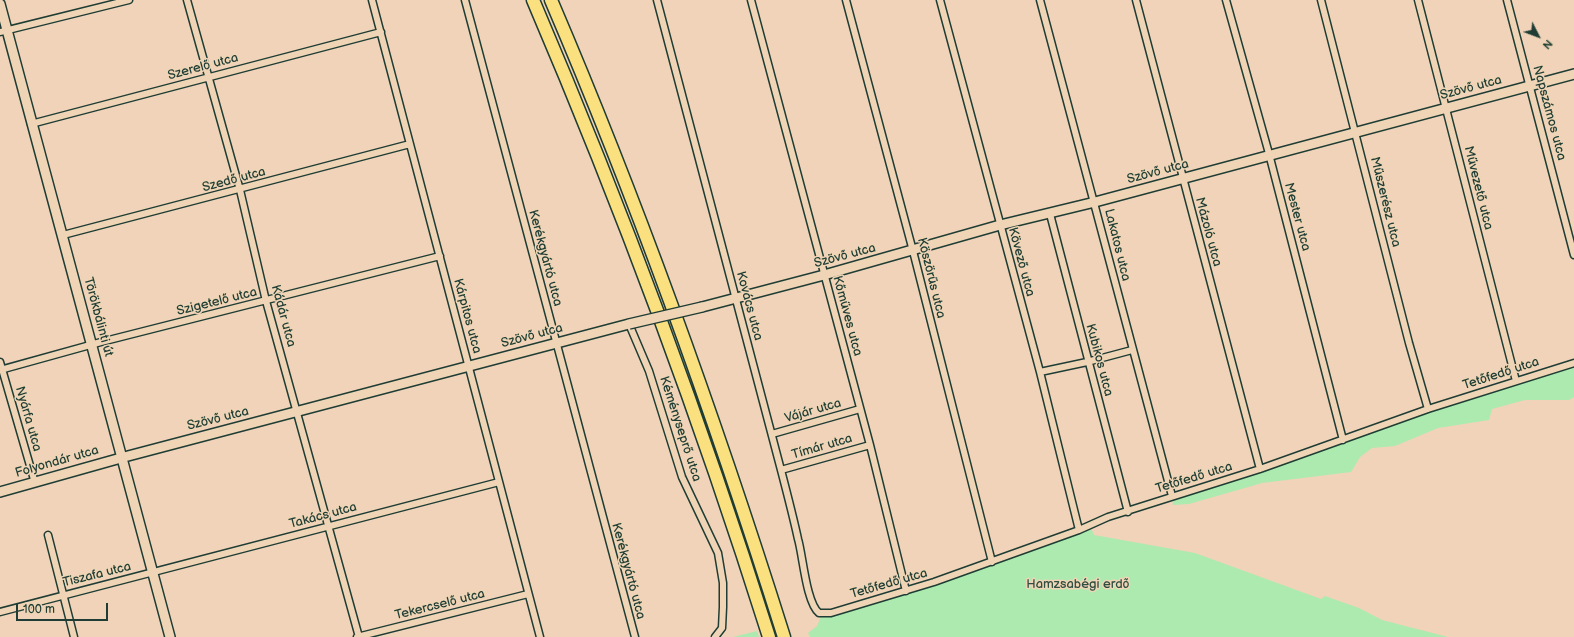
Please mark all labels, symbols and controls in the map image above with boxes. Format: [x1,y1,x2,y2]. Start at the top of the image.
north arrow [1518,16,1558,56]
text: N [1540,37,1555,52]
street label: Szerelő utca [166,50,240,84]
street label: Napszámos utca [1529,64,1569,162]
street label: Szövő utca [1439,72,1503,104]
street label: Művezető utca [1460,145,1496,231]
street label: Műszerész utca [1366,155,1404,249]
street label: Szövő utca [1126,156,1190,188]
street label: Szedő utca [201,164,267,196]
street label: Mester utca [1280,181,1314,253]
street label: Mázoló utca [1191,196,1225,268]
street label: Lakatos utca [1100,207,1134,283]
street label: Kerékgyártó utca [525,208,565,308]
street label: Kövező utca [1004,226,1038,298]
street label: Köszörűs utca [913,236,949,320]
street label: Szövő utca [813,240,877,272]
street label: Kovács utca [732,270,766,342]
street label: Kőműves utca [829,274,865,358]
street label: Törökbálinti út [80,276,116,358]
street label: Kárpitos utca [450,277,484,355]
street label: Kádár utca [267,283,299,349]
street label: Szigetelő utca [175,284,259,320]
street label: Szövő utca [500,320,564,352]
street label: Kubikos utca [1082,322,1116,398]
street label: Tetőfedő utca [1461,354,1541,394]
street label: Kéményseprő utca [656,374,704,484]
street label: Nyárfa utca [11,385,45,453]
street label: Vájár utca [783,395,843,427]
street label: Szövő utca [186,404,250,434]
street label: Tímár utca [790,431,854,463]
street label: Folyondár utca [14,443,100,481]
street label: Tetőfedő utca [1154,459,1234,497]
street label: Takács utca [288,499,358,533]
street label: Kerékgyártó utca [608,521,648,621]
street label: Tiszafa utca [61,559,133,591]
street label: Tetőfedő utca [849,566,929,602]
park label: Hamzsabégi erdő [1026,577,1130,593]
street label: Tekercselő utca [393,586,487,624]
scale bar [18,595,110,621]
text: 100 m [23,602,55,617]

